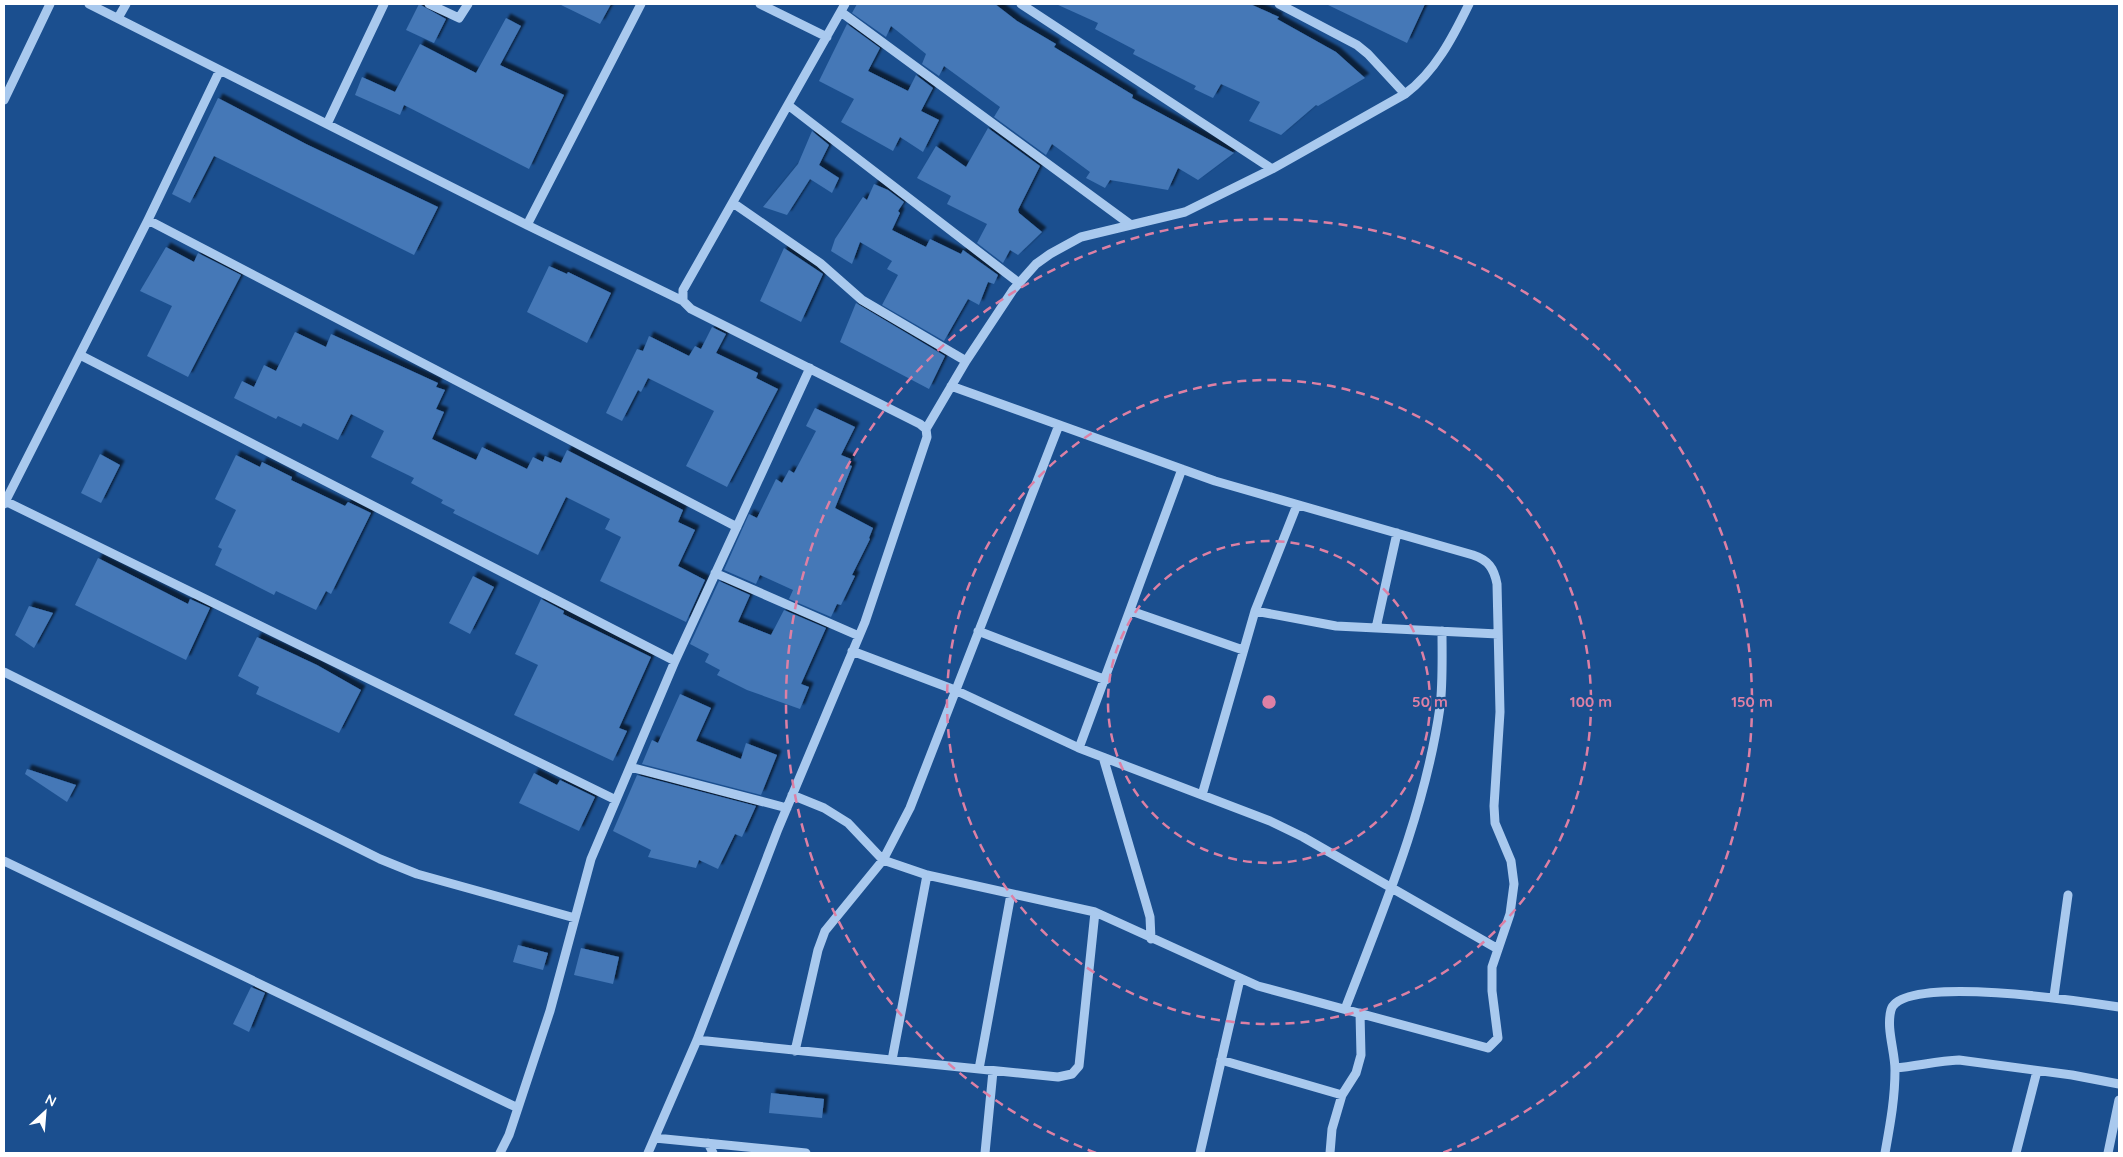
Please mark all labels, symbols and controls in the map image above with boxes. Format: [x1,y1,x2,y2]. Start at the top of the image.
text: 50 m [1412,692,1448,711]
text: 100 m [1570,692,1612,711]
text: 150 m [1731,692,1773,711]
centre of rings [1260,693,1278,711]
north arrow [20,1087,70,1137]
text: N [42,1090,59,1111]

